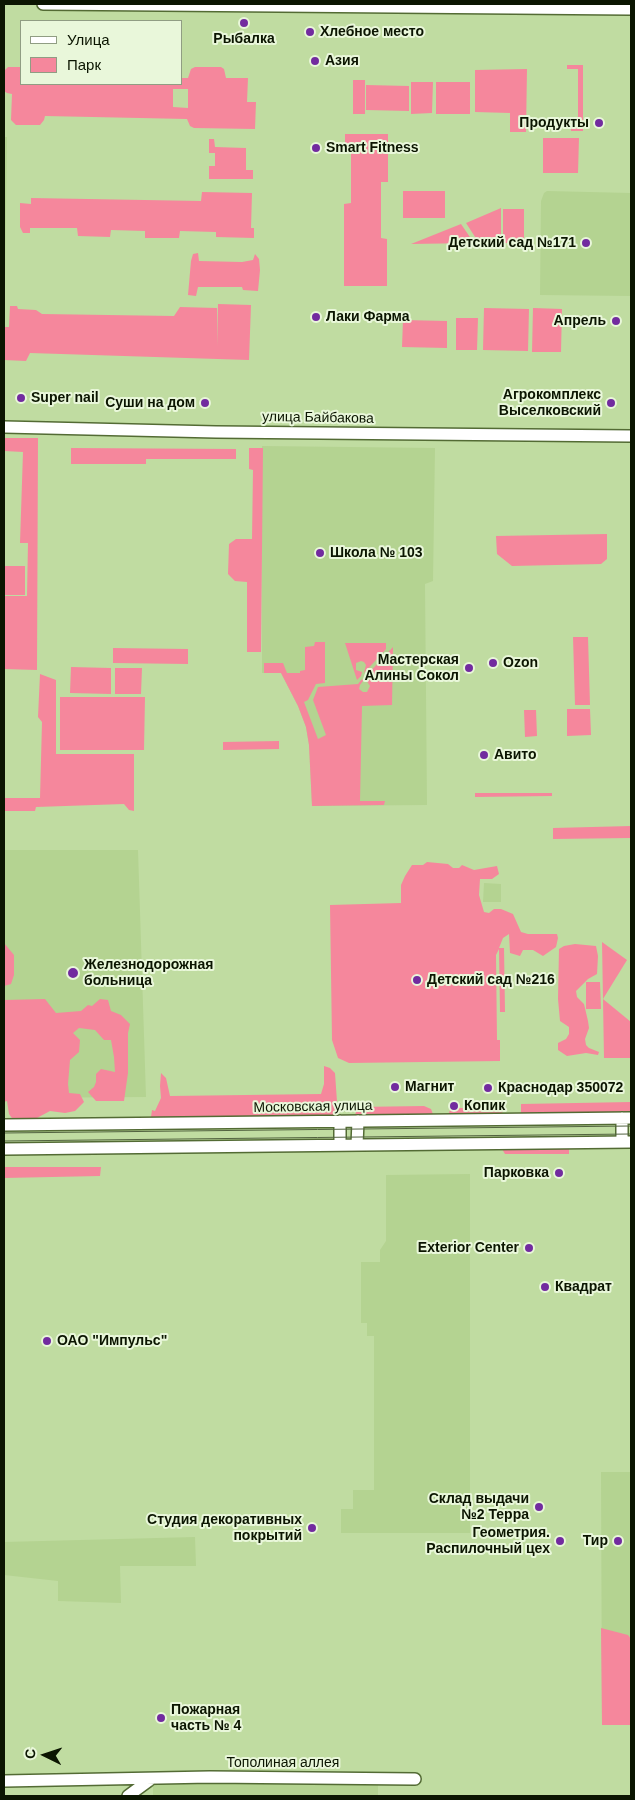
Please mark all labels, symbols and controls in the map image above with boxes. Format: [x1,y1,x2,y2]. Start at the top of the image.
marker: Рыбалка [238,17,250,29]
legend [20,20,182,85]
place label: Хлебное место [320,24,424,40]
marker: Хлебное место [304,26,316,38]
text: Улица [67,31,110,48]
place label: Рыбалка [213,31,275,47]
place label: Азия [325,53,359,69]
marker: Азия [309,55,321,67]
text: Парк [67,56,101,73]
place label: Продукты [519,115,589,131]
marker: Продукты [593,117,605,129]
place label: Smart Fitness [326,140,419,156]
marker: Smart Fitness [310,142,322,154]
place label: Детский сад №171 [448,235,576,251]
marker: Детский сад №171 [580,237,592,249]
place label: Лаки Фарма [326,309,410,325]
marker: Лаки Фарма [310,311,322,323]
place label: Апрель [554,313,606,329]
marker: Апрель [610,315,622,327]
place label: Агрокомплекс Выселковский [499,387,601,420]
place label: Super nail [31,390,99,406]
marker: Super nail [15,392,27,404]
place label: Суши на дом [105,395,195,411]
marker: Суши на дом [199,397,211,409]
marker: Агрокомплекс Выселковский [605,397,617,409]
street label: улица Байбакова [262,409,374,427]
place label: Школа № 103 [330,545,423,561]
marker: Школа № 103 [314,547,326,559]
place label: Мастерская Алины Сокол [365,652,459,684]
place label: Ozon [503,655,538,671]
marker: Ozon [487,657,499,669]
marker: Мастерская Алины Сокол [463,662,475,674]
place label: Авито [494,747,537,763]
marker: Авито [478,749,490,761]
place label: Железнодорожная больница [84,957,213,990]
marker: Железнодорожная больница [66,966,80,980]
place label: Детский сад №216 [427,972,555,988]
marker: Детский сад №216 [411,974,423,986]
place label: Магнит [405,1079,454,1095]
place label: Краснодар 350072 [498,1080,623,1096]
marker: Магнит [389,1081,401,1093]
marker: Краснодар 350072 [482,1082,494,1094]
street label: Московская улица [253,1098,373,1116]
place label: Копик [464,1098,505,1114]
marker: Копик [448,1100,460,1112]
place label: Парковка [484,1165,549,1181]
marker: Парковка [553,1167,565,1179]
place label: Exterior Center [418,1240,519,1256]
marker: Exterior Center [523,1242,535,1254]
place label: Квадрат [555,1279,612,1295]
marker: Квадрат [539,1281,551,1293]
place label: ОАО "Импульс" [57,1333,167,1349]
marker: ОАО "Импульс" [41,1335,53,1347]
place label: Склад выдачи №2 Терра [429,1491,529,1524]
marker: Склад выдачи №2 Терра [533,1501,545,1513]
place label: Студия декоративных покрытий [147,1512,302,1544]
marker: Студия декоративных покрытий [306,1522,318,1534]
place label: Геометрия. Распилочный цех [426,1525,550,1558]
place label: Тир [583,1533,608,1549]
marker: Геометрия. Распилочный цех [554,1535,566,1547]
marker: Тир [612,1535,624,1547]
place label: Пожарная часть № 4 [171,1702,241,1734]
marker: Пожарная часть № 4 [155,1712,167,1724]
north arrow [20,1730,70,1780]
text: С [22,1748,38,1760]
street label: Тополиная аллея [227,1755,339,1771]

